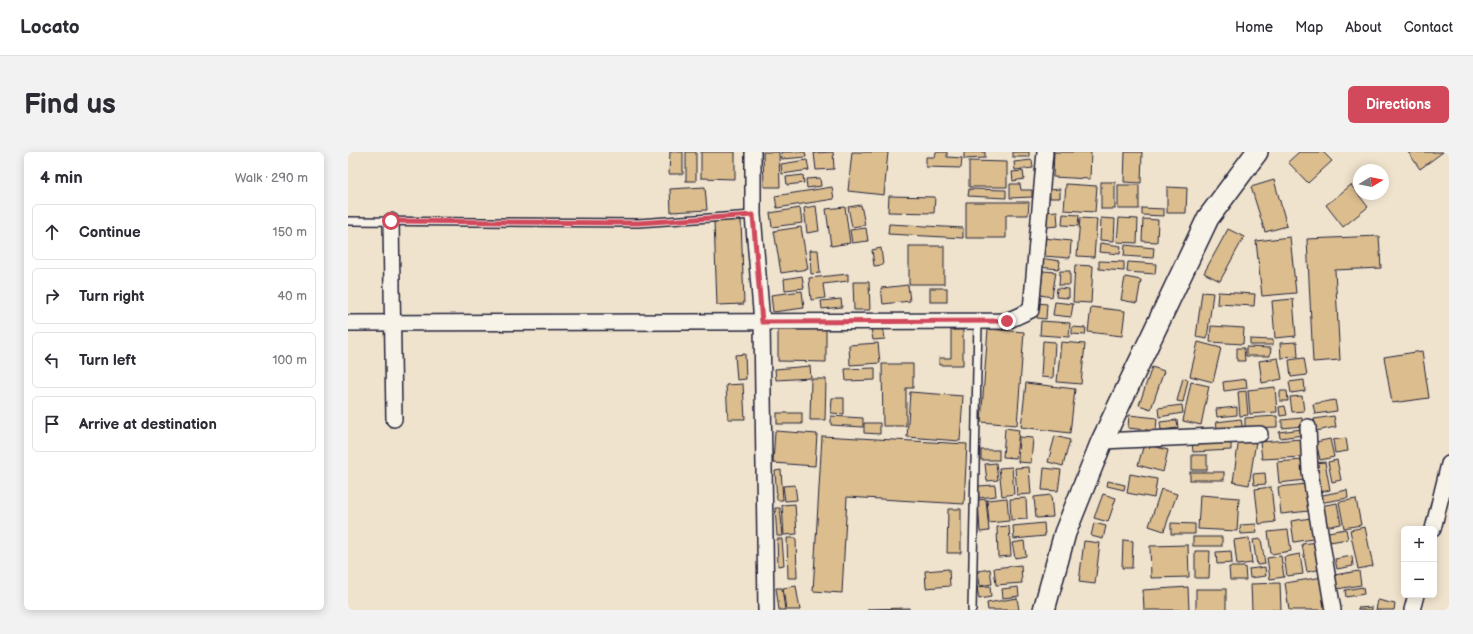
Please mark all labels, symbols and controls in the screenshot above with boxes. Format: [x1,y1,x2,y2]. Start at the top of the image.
text: Locato [20,16,80,39]
text: Home [1235,19,1273,36]
text: Map [1295,19,1323,36]
text: About [1345,19,1382,36]
text: Contact [1404,19,1453,36]
button: Directions [1348,86,1449,123]
text: Find us [24,88,116,121]
north arrow [1353,164,1389,200]
text: 4 min [40,168,83,188]
text: Walk · 290 m [235,170,308,186]
route start [382,212,400,230]
icon: ahead [41,221,63,243]
text: Continue [79,223,141,242]
text: 150 m [273,224,307,240]
icon: right [41,285,63,307]
text: Turn right [79,287,144,306]
text: 40 m [277,288,307,304]
route end [998,312,1016,330]
icon: left [41,349,63,371]
text: Turn left [79,351,136,370]
text: 100 m [272,352,307,368]
icon: arrive [41,413,63,435]
text: Arrive at destination [79,415,217,434]
map controls [1401,526,1437,598]
button: + [1401,526,1437,562]
button: − [1401,562,1437,598]

